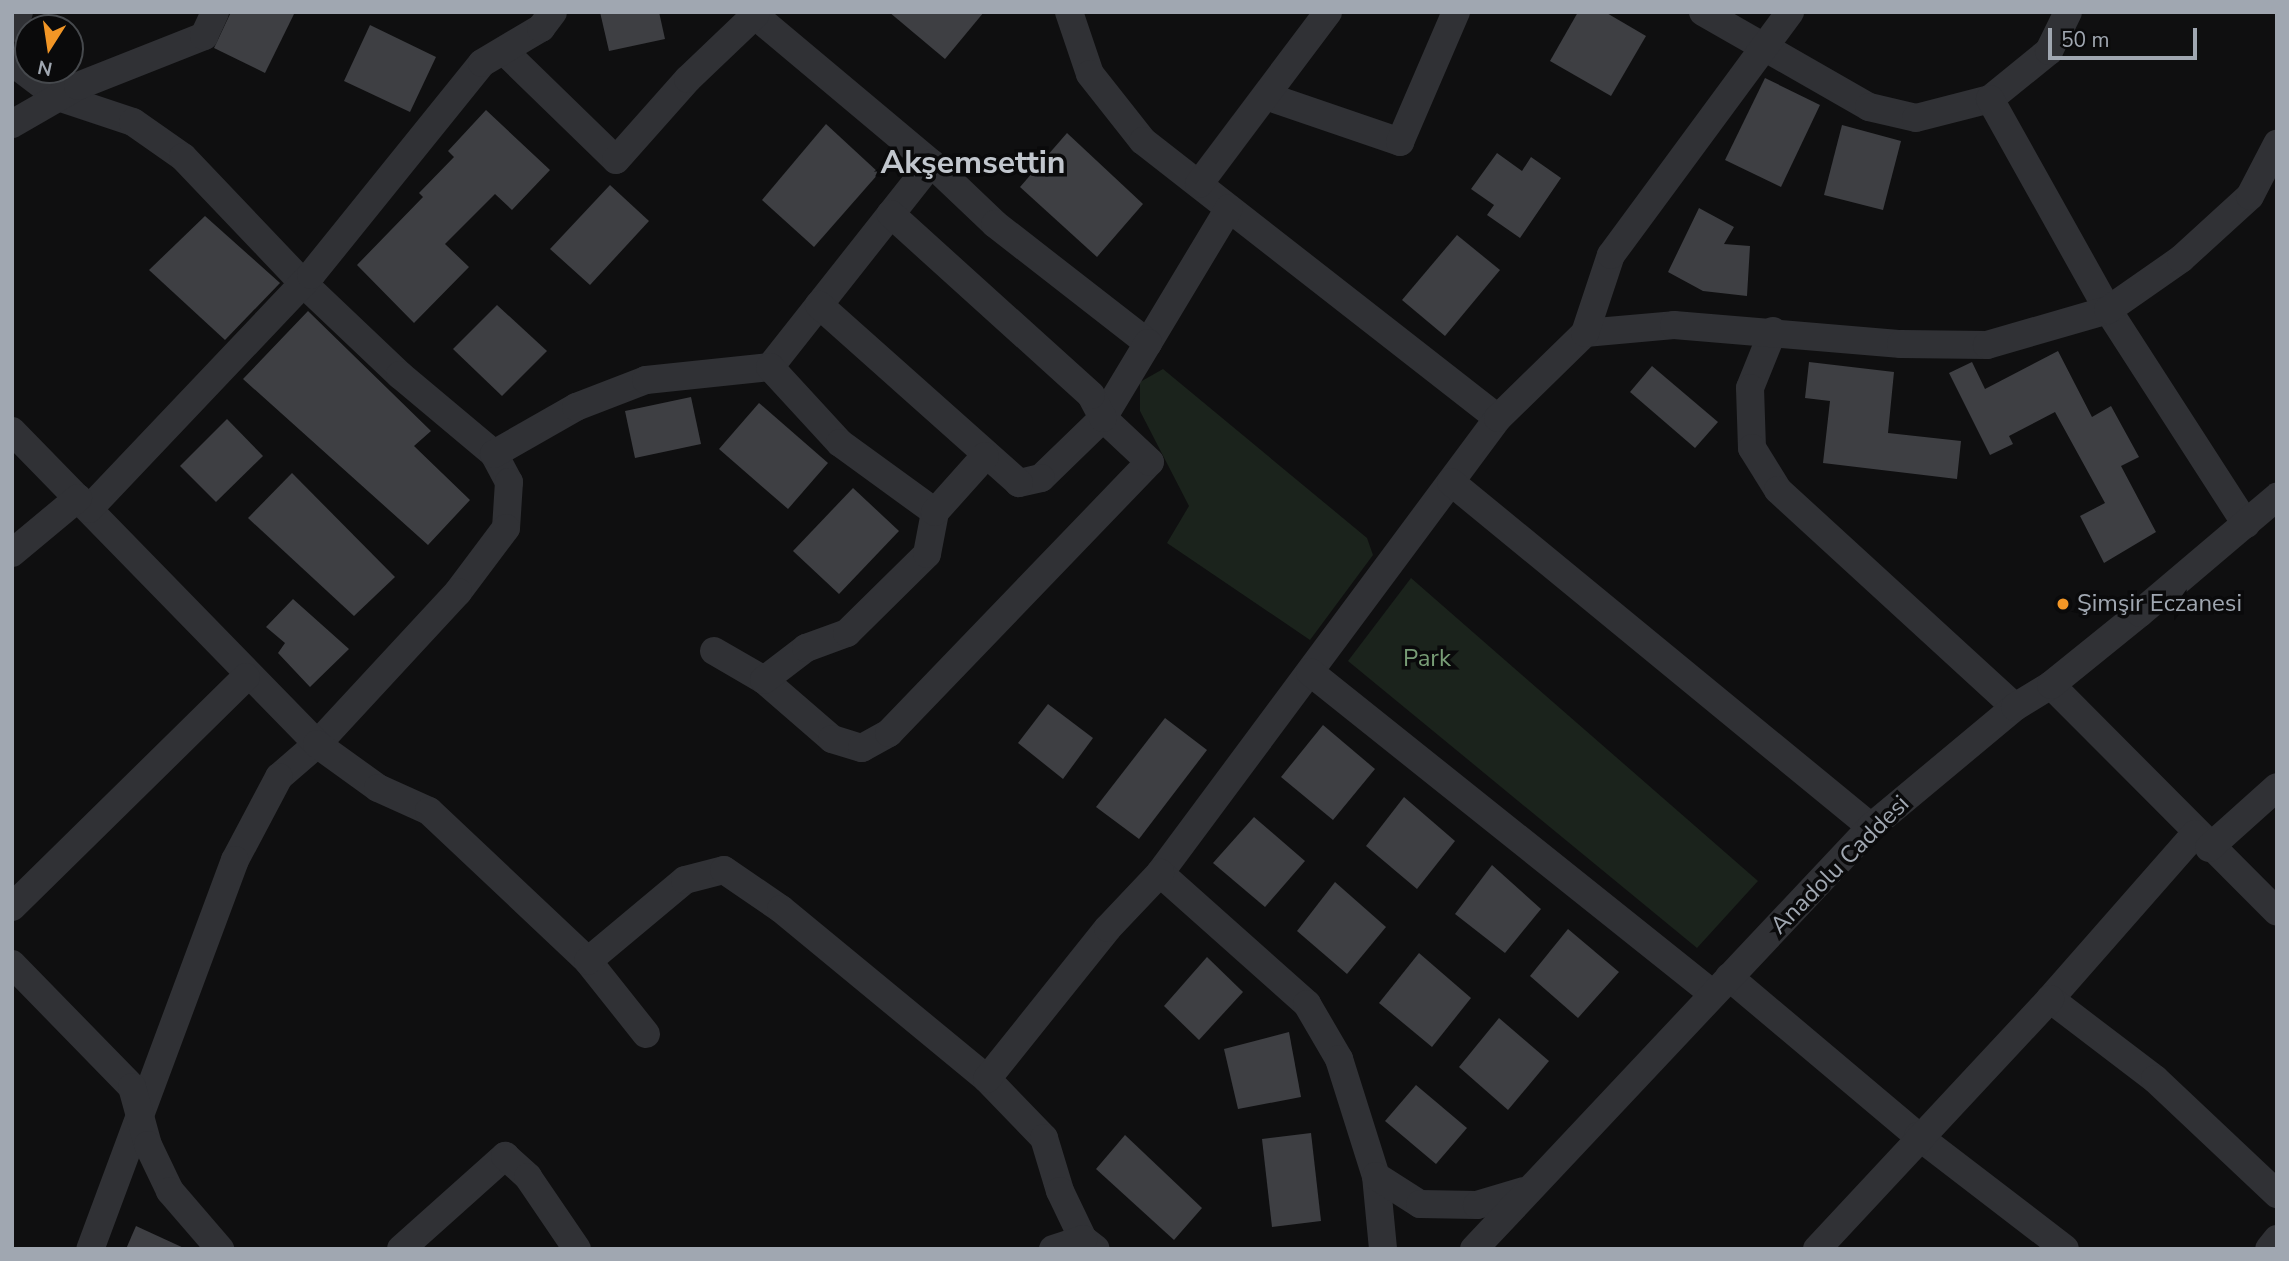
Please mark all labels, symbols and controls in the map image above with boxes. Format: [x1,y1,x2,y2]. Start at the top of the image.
north arrow [14,14,84,84]
scale bar [2051,14,2200,58]
text: 50 m [2061,26,2110,54]
text: N [35,53,55,82]
district label: Akşemsettin [880,144,1066,182]
place label: Şimşir Eczanesi [2077,590,2242,618]
marker: Şimşir Eczanesi [2055,596,2071,612]
park label: Park [1403,645,1451,673]
street label: Anadolu Caddesi [1765,790,1915,940]

